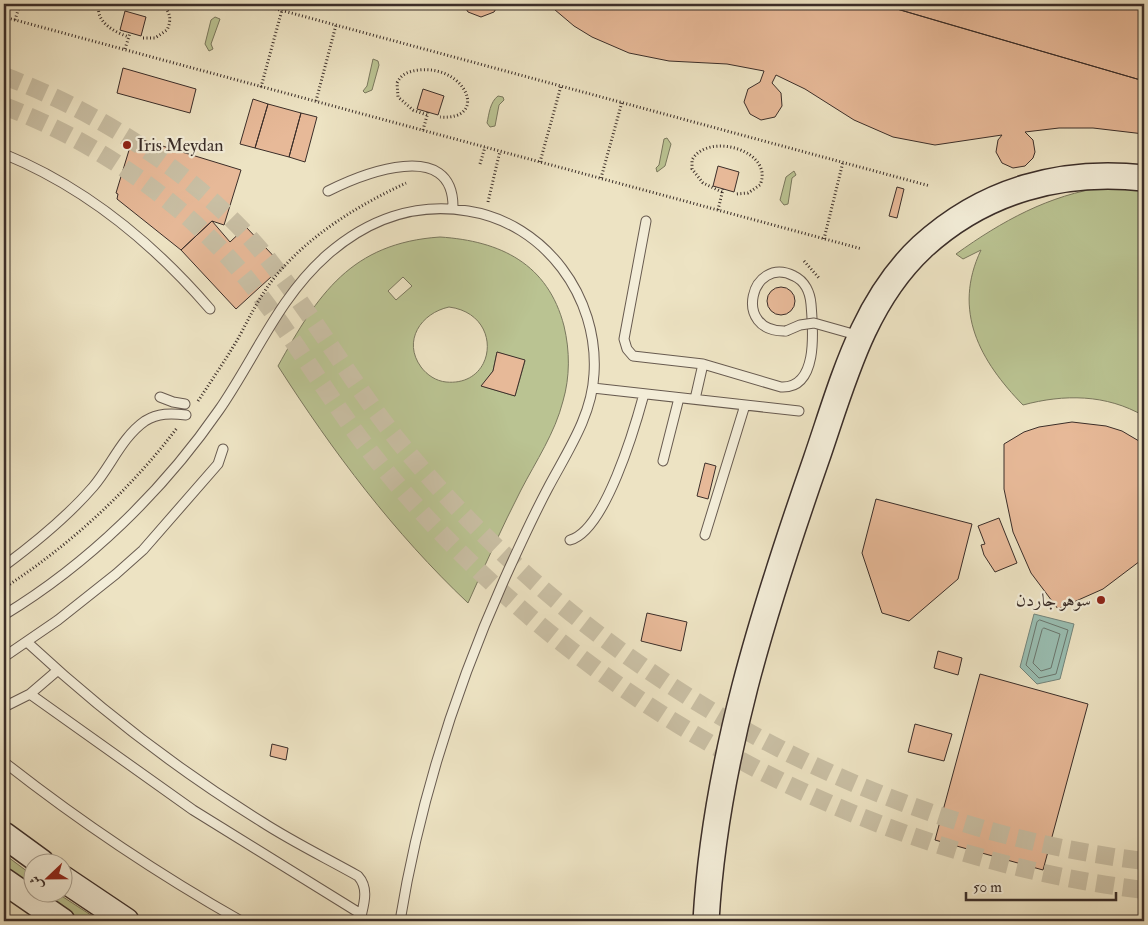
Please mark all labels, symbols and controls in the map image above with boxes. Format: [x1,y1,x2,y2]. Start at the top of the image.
place label: Iris Meydan [137,134,224,157]
marker: Iris Meydan [121,139,133,151]
place label: سوهو جاردن [1016,589,1091,612]
marker: سوهو جاردن [1095,594,1107,606]
north arrow [22,852,72,902]
scale bar [966,870,1116,902]
text: ش [26,873,47,892]
text: 50 m [973,878,1002,897]

